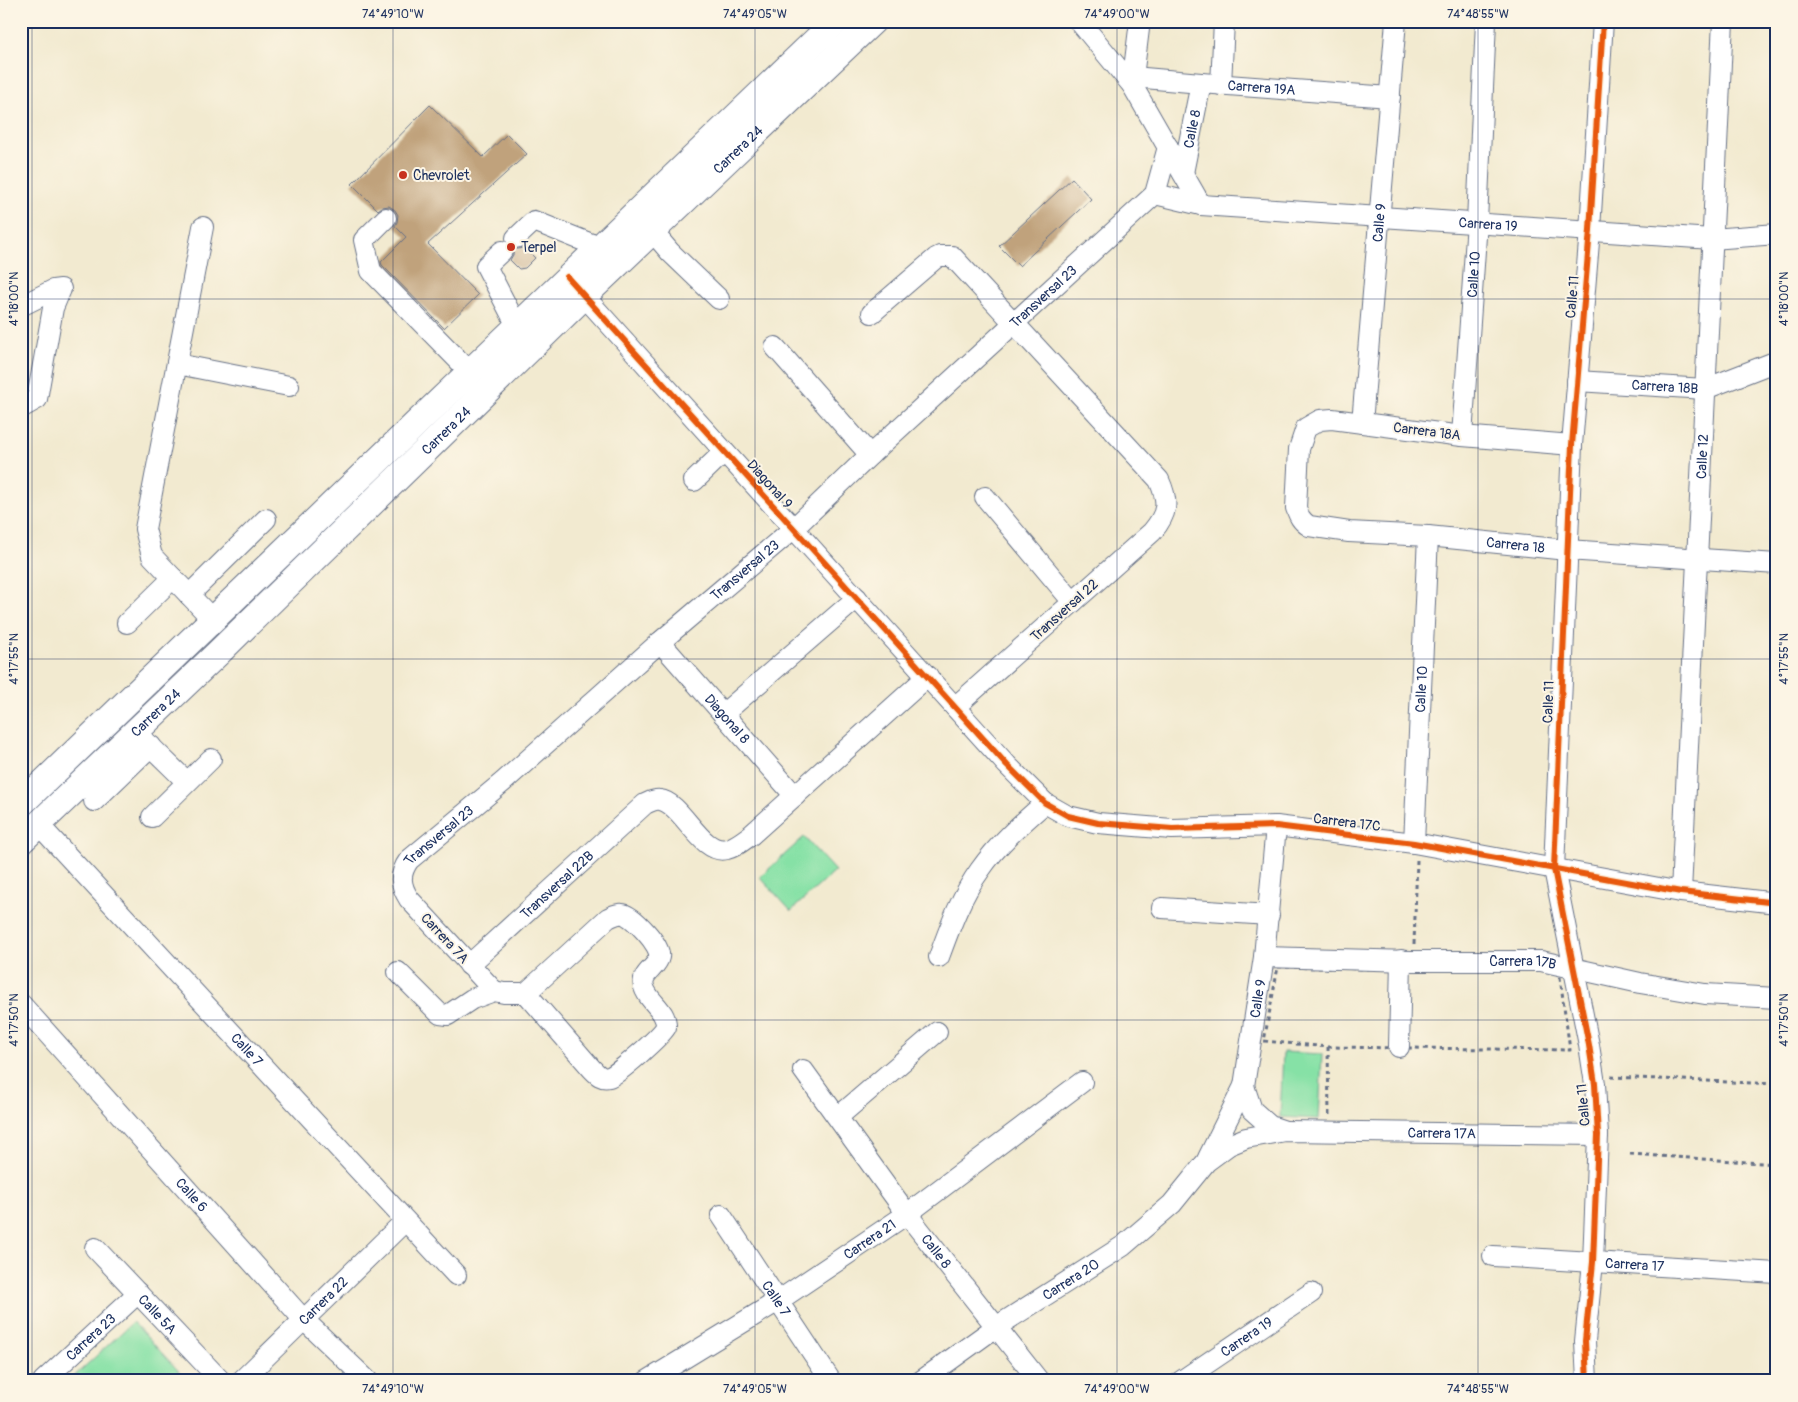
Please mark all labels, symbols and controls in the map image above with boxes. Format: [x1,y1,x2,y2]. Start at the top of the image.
text: 74°49'10"W [362,7,424,22]
text: 74°49'05"W [723,7,787,22]
text: 74°49'00"W [1084,7,1150,22]
text: 74°48'55"W [1447,7,1509,22]
street label: Carrera 19A [1227,77,1296,99]
street label: Calle 8 [1180,108,1204,150]
street label: Carrera 24 [710,122,767,178]
place label: Chevrolet [413,167,470,184]
marker: Chevrolet [397,169,409,181]
street label: Calle 9 [1369,203,1390,243]
street label: Carrera 19 [1458,214,1518,235]
place label: Terpel [521,239,557,256]
marker: Terpel [505,241,517,253]
street label: Calle 10 [1464,250,1484,298]
street label: Transversal 23 [1006,262,1081,332]
text: 4°18'00"N [7,272,22,326]
text: 4°18'00"N [1777,272,1792,326]
street label: Calle 11 [1562,275,1583,319]
street label: Carrera 18B [1631,376,1699,398]
street label: Carrera 24 [418,403,475,459]
street label: Carrera 18A [1392,419,1462,444]
street label: Calle 12 [1693,433,1712,479]
street label: Diagonal 9 [743,456,796,512]
street label: Carrera 18 [1485,534,1546,557]
street label: Transversal 23 [707,536,783,604]
street label: Transversal 22 [1027,575,1102,645]
text: 4°17'55"N [7,633,22,685]
text: 4°17'55"N [1777,633,1792,685]
street label: Calle 10 [1412,665,1431,713]
street label: Calle 11 [1539,680,1558,724]
street label: Carrera 24 [128,685,184,741]
street label: Diagonal 8 [701,691,753,747]
street label: Transversal 23 [400,802,477,868]
street label: Carrera 17C [1312,810,1382,835]
street label: Transversal 22B [517,847,597,923]
street label: Carrera 7A [417,910,472,967]
street label: Carrera 17B [1489,953,1558,973]
street label: Calle 9 [1247,978,1269,1019]
text: 4°17'50"N [7,993,22,1047]
text: 4°17'50"N [1777,993,1792,1047]
street label: Calle 7 [227,1030,267,1070]
street label: Calle 11 [1573,1083,1594,1127]
street label: Carrera 17A [1407,1125,1476,1142]
street label: Calle 6 [172,1175,211,1216]
street label: Carrera 21 [840,1216,899,1263]
street label: Calle 8 [917,1231,955,1272]
street label: Carrera 20 [1040,1255,1102,1304]
street label: Carrera 17 [1605,1255,1665,1275]
street label: Carrera 22 [296,1273,352,1329]
street label: Calle 7 [758,1278,794,1320]
street label: Calle 5A [134,1291,180,1338]
street label: Carrera 23 [63,1310,120,1364]
street label: Carrera 19 [1217,1314,1276,1361]
text: 74°49'10"W [362,1382,424,1397]
text: 74°49'05"W [723,1382,787,1397]
text: 74°49'00"W [1084,1382,1150,1397]
text: 74°48'55"W [1447,1382,1509,1397]

